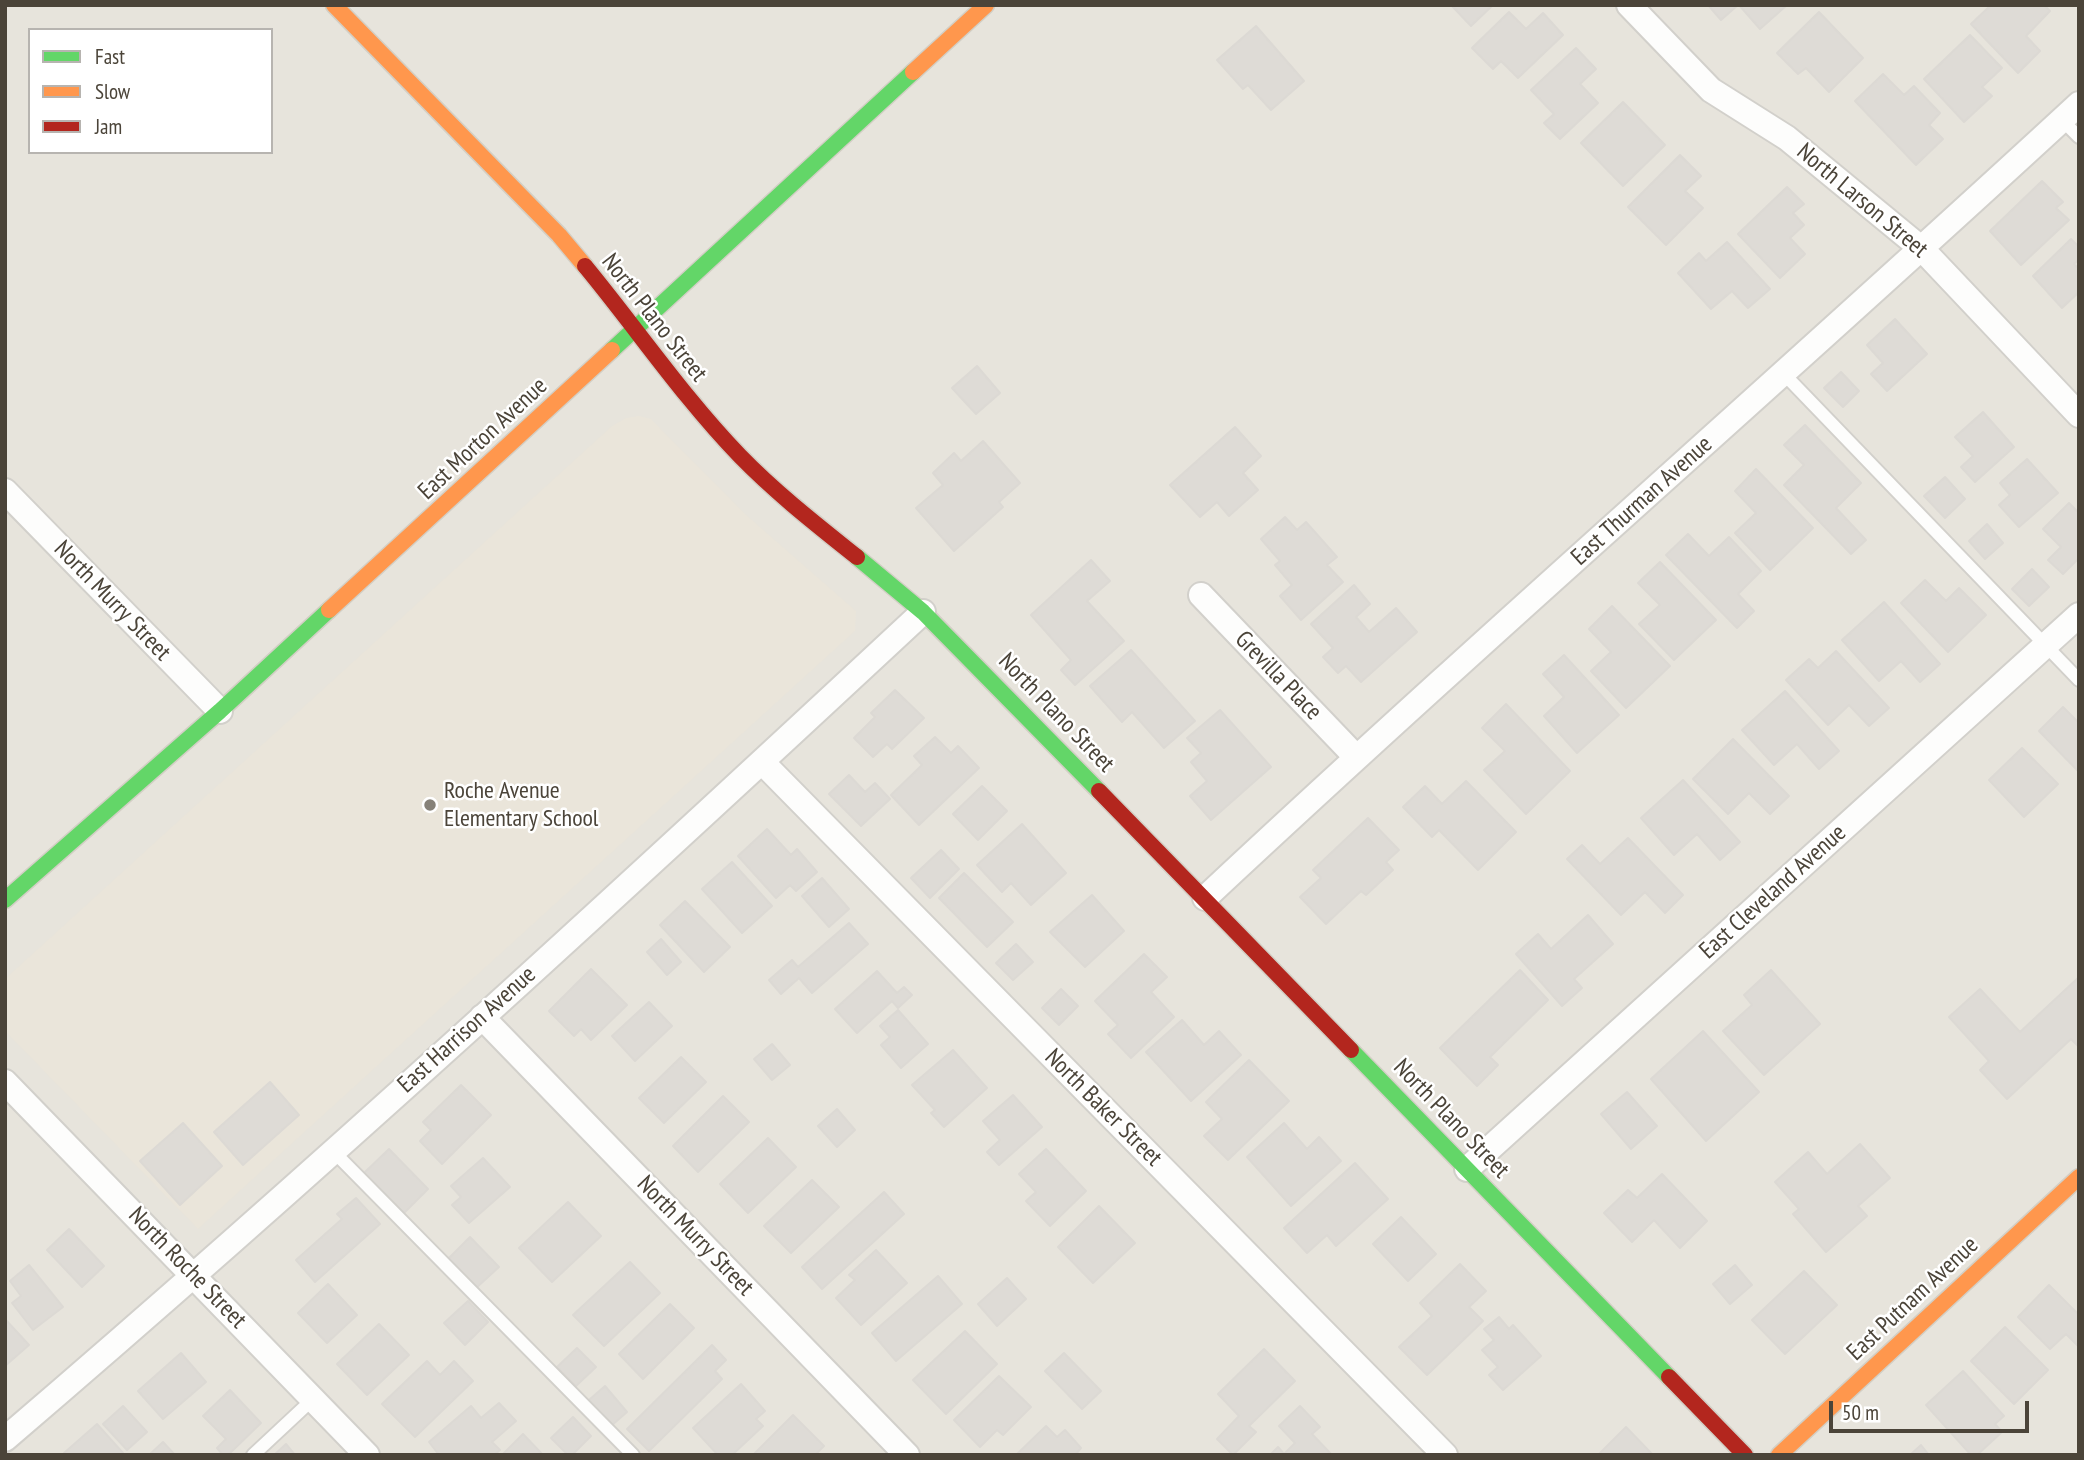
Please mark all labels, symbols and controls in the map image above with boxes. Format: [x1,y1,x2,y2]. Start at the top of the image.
legend [28,28,273,154]
text: Fast [95,43,125,70]
text: Slow [95,78,130,105]
text: Jam [95,113,122,140]
street label: North Larson Street [1791,138,1933,264]
street label: North Plano Street [595,248,713,388]
street label: East Morton Avenue [413,372,553,506]
street label: East Thurman Avenue [1566,430,1718,572]
street label: North Murry Street [48,535,176,667]
street label: Grevilla Place [1229,626,1327,726]
street label: North Plano Street [992,647,1120,779]
place label: Roche Avenue Elementary School [444,777,598,833]
marker: Roche Avenue Elementary School [422,797,438,813]
street label: East Cleveland Avenue [1694,819,1852,965]
street label: East Harrison Avenue [392,961,542,1099]
street label: North Baker Street [1038,1043,1168,1173]
street label: North Plano Street [1387,1053,1515,1185]
street label: North Murry Street [631,1170,759,1302]
street label: North Roche Street [122,1201,252,1335]
street label: East Putnam Avenue [1842,1231,1984,1367]
scale bar [1832,1386,2032,1430]
text: 50 m [1842,1399,1879,1426]

